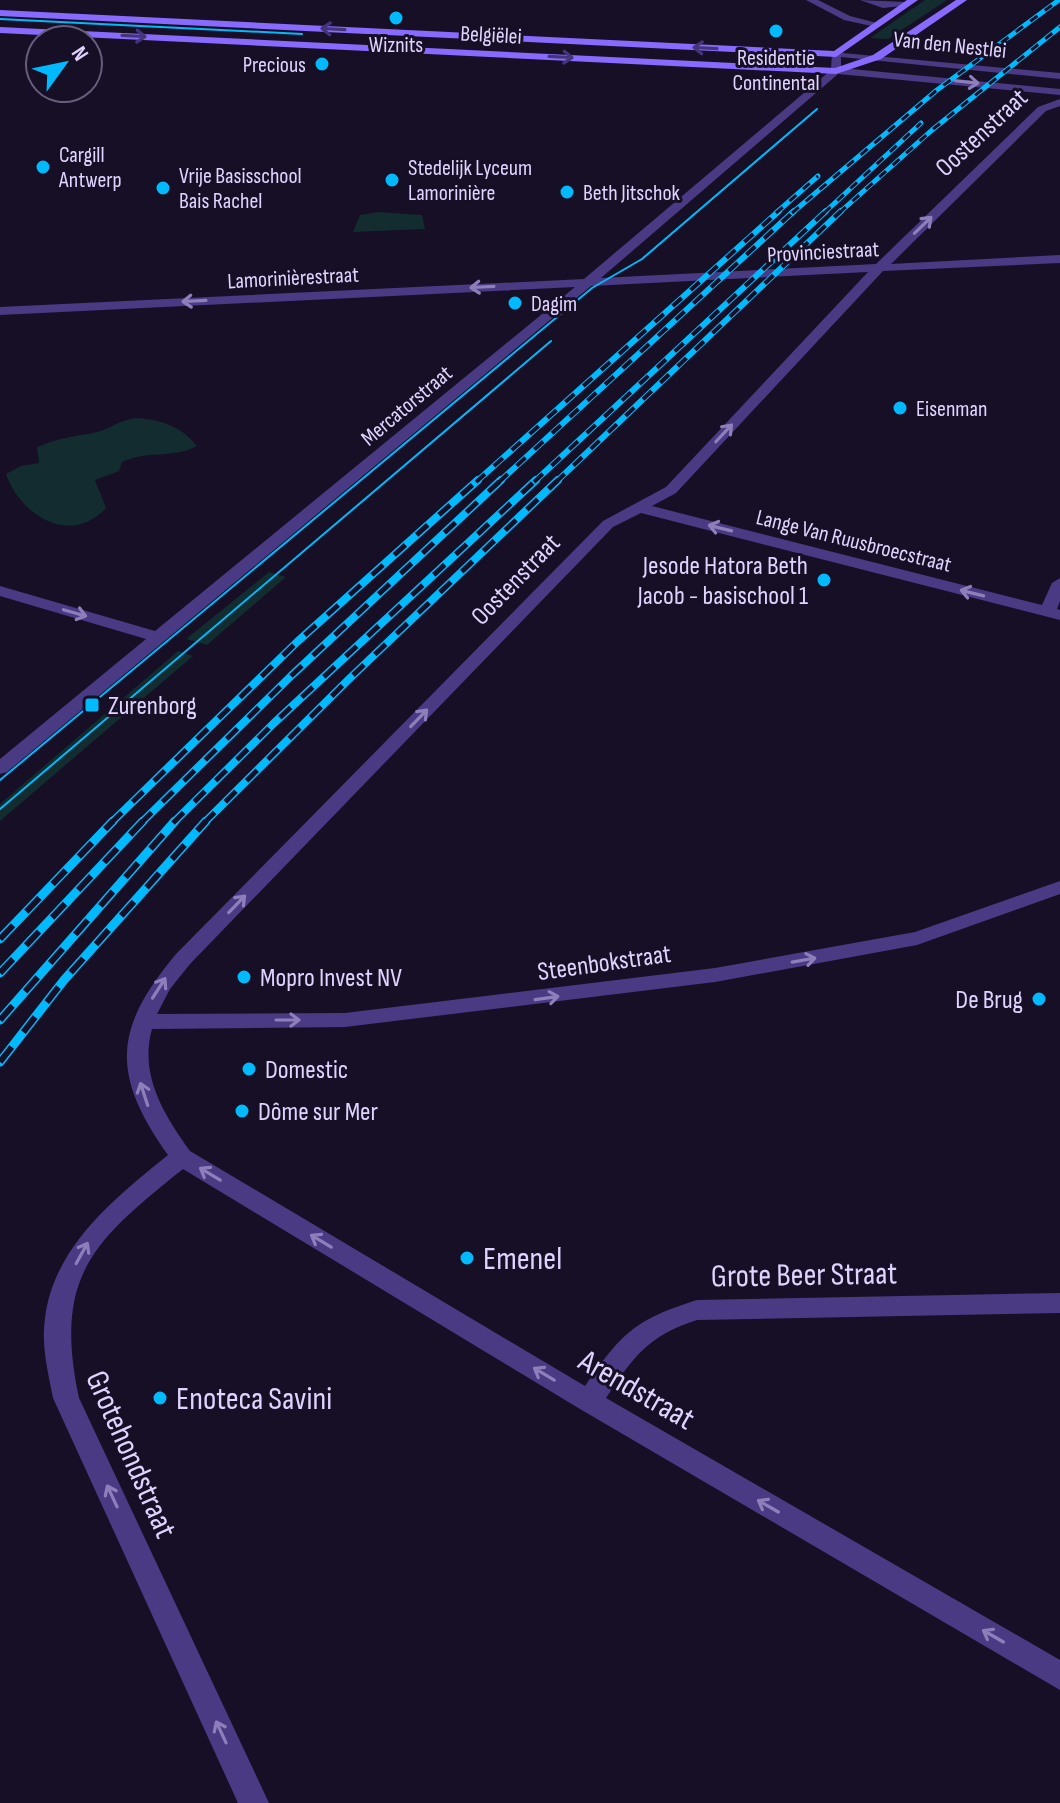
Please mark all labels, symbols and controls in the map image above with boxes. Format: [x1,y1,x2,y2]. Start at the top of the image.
marker: Wiznits [387,9,405,27]
street label: Belgiëlei [460,20,522,51]
one-way arrow [320,22,347,37]
marker: Residentie Continental [767,22,785,40]
north arrow [24,24,104,104]
street label: Van den Nestlei [892,26,1008,65]
one-way arrow [120,29,147,44]
place label: Wiznits [369,32,423,59]
one-way arrow [692,40,719,55]
text: N [65,42,94,66]
place label: Residentie Continental [733,45,819,97]
one-way arrow [547,50,574,65]
place label: Precious [243,52,306,79]
marker: Precious [313,55,331,73]
one-way arrow [953,74,980,89]
street label: Oostenstraat [930,83,1035,183]
place label: Cargill Antwerp [58,142,122,194]
place label: Stedelijk Lyceum Lamorinière [408,155,532,207]
marker: Cargill Antwerp [34,158,52,176]
place label: Vrije Basisschool Bais Rachel [179,163,302,215]
marker: Stedelijk Lyceum Lamorinière [383,171,401,189]
marker: Vrije Basisschool Bais Rachel [154,179,172,197]
place label: Beth Jitschok [583,180,681,207]
marker: Beth Jitschok [558,183,576,201]
one-way arrow [913,215,933,234]
street label: Provinciestraat [766,236,880,269]
street label: Lamorinièrestraat [227,262,360,295]
one-way arrow [469,280,496,295]
place label: Dagim [531,291,577,318]
one-way arrow [181,294,208,309]
marker: Dagim [506,294,524,312]
street label: Mercatorstraat [356,360,458,452]
place label: Eisenman [916,396,987,423]
marker: Eisenman [891,399,909,417]
one-way arrow [714,423,732,443]
street label: Lange Van Ruusbroecstraat [753,504,954,579]
one-way arrow [707,520,733,535]
street label: Oostenstraat [465,528,567,632]
place label: Jesode Hatora Beth Jacob - basischool 1 [636,551,808,612]
marker: Jesode Hatora Beth Jacob - basischool 1 [815,571,833,589]
one-way arrow [959,584,985,599]
one-way arrow [61,606,87,621]
place label: Zurenborg [108,691,197,722]
marker: Zurenborg [83,696,101,714]
one-way arrow [409,709,428,728]
one-way arrow [227,895,246,914]
street label: Steenbokstraat [536,939,673,988]
one-way arrow [791,951,816,966]
place label: Mopro Invest NV [260,963,402,994]
marker: Mopro Invest NV [235,968,253,986]
one-way arrow [151,978,167,1000]
place label: De Brug [955,985,1023,1016]
one-way arrow [533,990,560,1005]
marker: De Brug [1030,990,1048,1008]
one-way arrow [274,1012,301,1028]
place label: Domestic [265,1055,348,1086]
marker: Domestic [240,1060,258,1078]
one-way arrow [136,1082,150,1107]
place label: Dôme sur Mer [258,1097,379,1128]
marker: Dôme sur Mer [233,1102,251,1120]
one-way arrow [199,1166,222,1182]
one-way arrow [310,1232,333,1248]
place label: Emenel [483,1240,562,1279]
one-way arrow [74,1242,90,1265]
marker: Emenel [458,1249,476,1267]
street label: Grote Beer Straat [711,1254,897,1297]
street label: Arendstraat [571,1341,701,1439]
street label: Grotehondstraat [76,1365,185,1544]
one-way arrow [533,1366,556,1382]
place label: Enoteca Savini [176,1380,332,1419]
marker: Enoteca Savini [151,1389,169,1407]
one-way arrow [103,1485,118,1509]
one-way arrow [757,1497,780,1513]
one-way arrow [982,1628,1005,1644]
one-way arrow [213,1721,228,1745]

